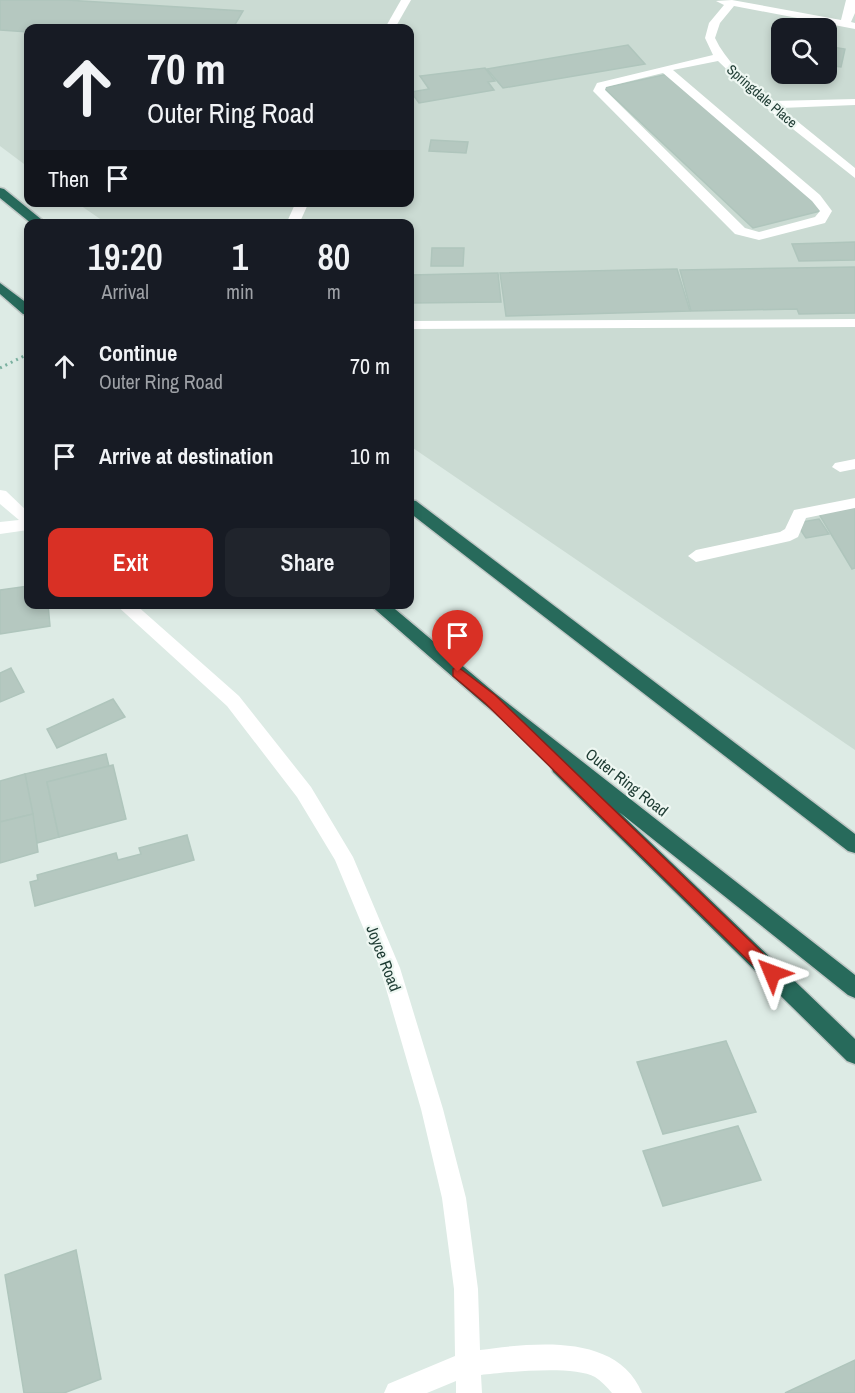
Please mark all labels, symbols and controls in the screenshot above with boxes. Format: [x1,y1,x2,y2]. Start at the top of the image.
map controls [771,18,837,84]
button: search [771,18,837,84]
text: 70 m [147,41,226,97]
icon: ahead [48,48,126,126]
street label: Springdale Place [723,61,801,131]
text: Outer Ring Road [147,95,314,131]
icon: arrive [101,162,134,195]
text: Then [48,164,89,194]
text: 19:20 [88,233,163,281]
text: 1 [232,233,248,281]
text: 80 [317,233,350,281]
text: Arrival [101,278,149,305]
text: min [226,278,254,305]
text: m [327,278,341,305]
text: Continue [99,338,177,368]
icon: ahead [48,350,81,383]
text: 70 m [350,351,390,381]
text: Outer Ring Road [99,368,223,395]
icon: arrive [48,440,81,473]
text: Arrive at destination [99,441,273,471]
text: 10 m [350,441,390,471]
button: Exit [48,528,213,597]
button: Share [225,528,390,597]
pin [432,610,483,672]
icon: arrive [441,619,474,652]
street label: Outer Ring Road [581,743,673,821]
street label: Joyce Road [361,922,407,994]
position arrow [740,941,804,1005]

